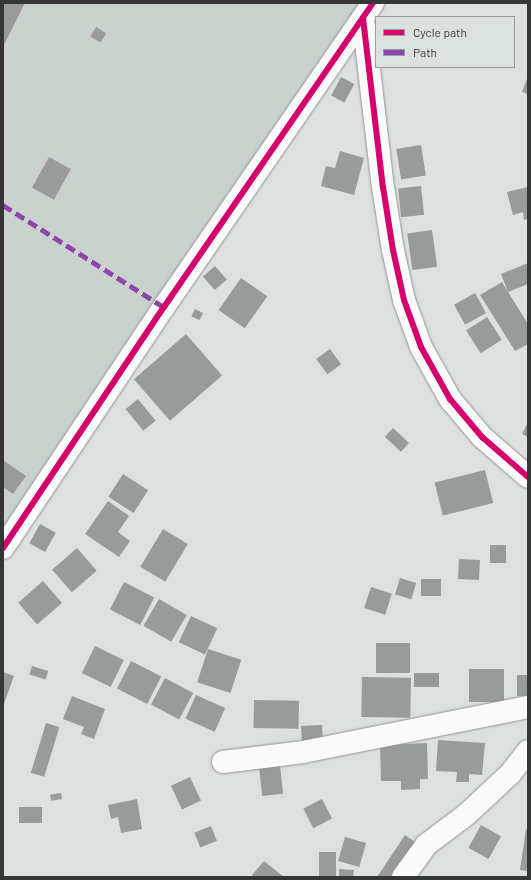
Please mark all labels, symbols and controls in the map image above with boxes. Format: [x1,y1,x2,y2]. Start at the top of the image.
legend [375,16,515,68]
text: Cycle path [413,25,467,39]
text: Path [413,45,437,59]

